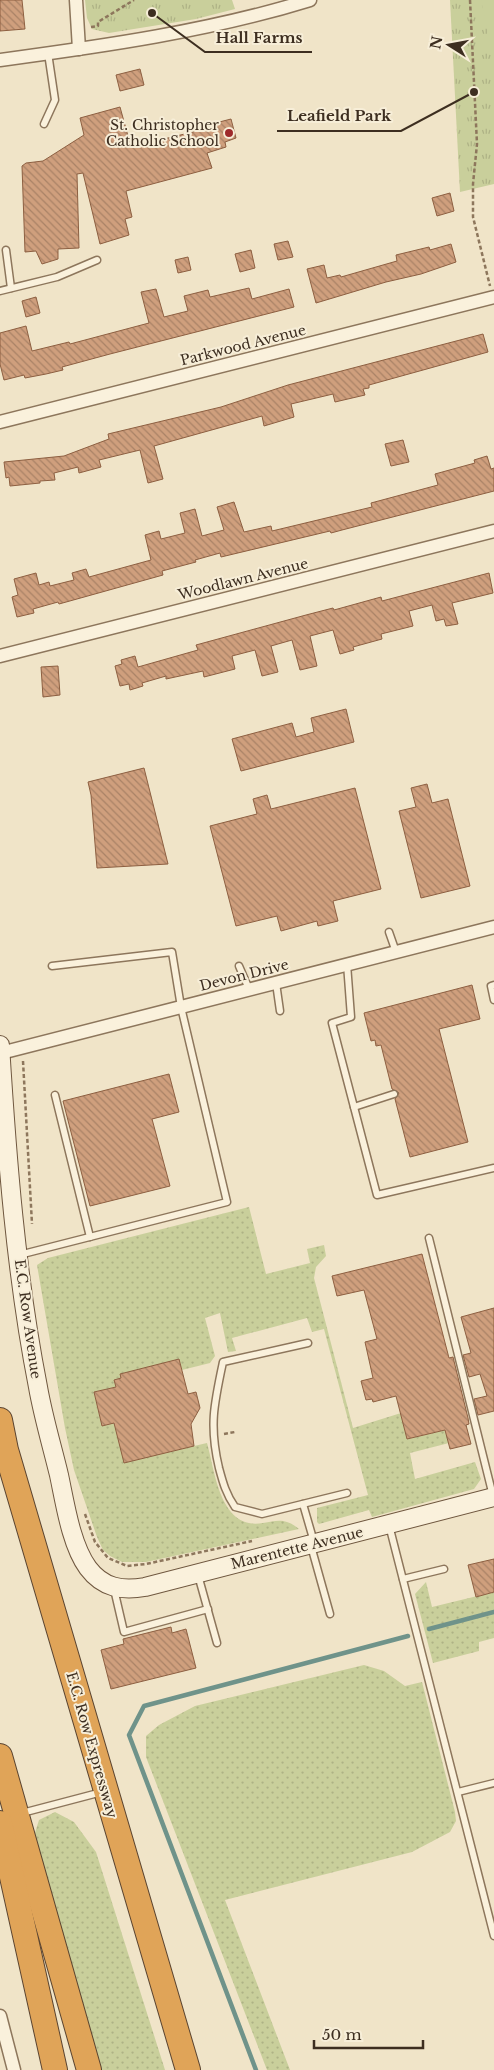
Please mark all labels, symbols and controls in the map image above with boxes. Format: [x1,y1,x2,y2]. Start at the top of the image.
north arrow [424,20,474,70]
callout: Hall Farms [205,22,312,52]
text: Hall Farms [215,28,303,47]
text: N [426,34,446,51]
callout: Leafield Park [277,101,401,131]
text: Leafield Park [287,106,392,125]
place label: St. Christopher Catholic School [106,116,219,150]
marker: St. Christopher Catholic School [223,127,235,139]
street label: Parkwood Avenue [178,321,308,369]
street label: Woodlawn Avenue [175,554,310,604]
street label: Devon Drive [198,955,290,995]
street label: E.C. Row Avenue [11,1258,45,1380]
street label: Marentette Avenue [229,1523,365,1573]
street label: E.C. Row Expressway [62,1670,122,1820]
scale bar [314,2018,423,2050]
text: 50 m [322,2025,362,2044]

